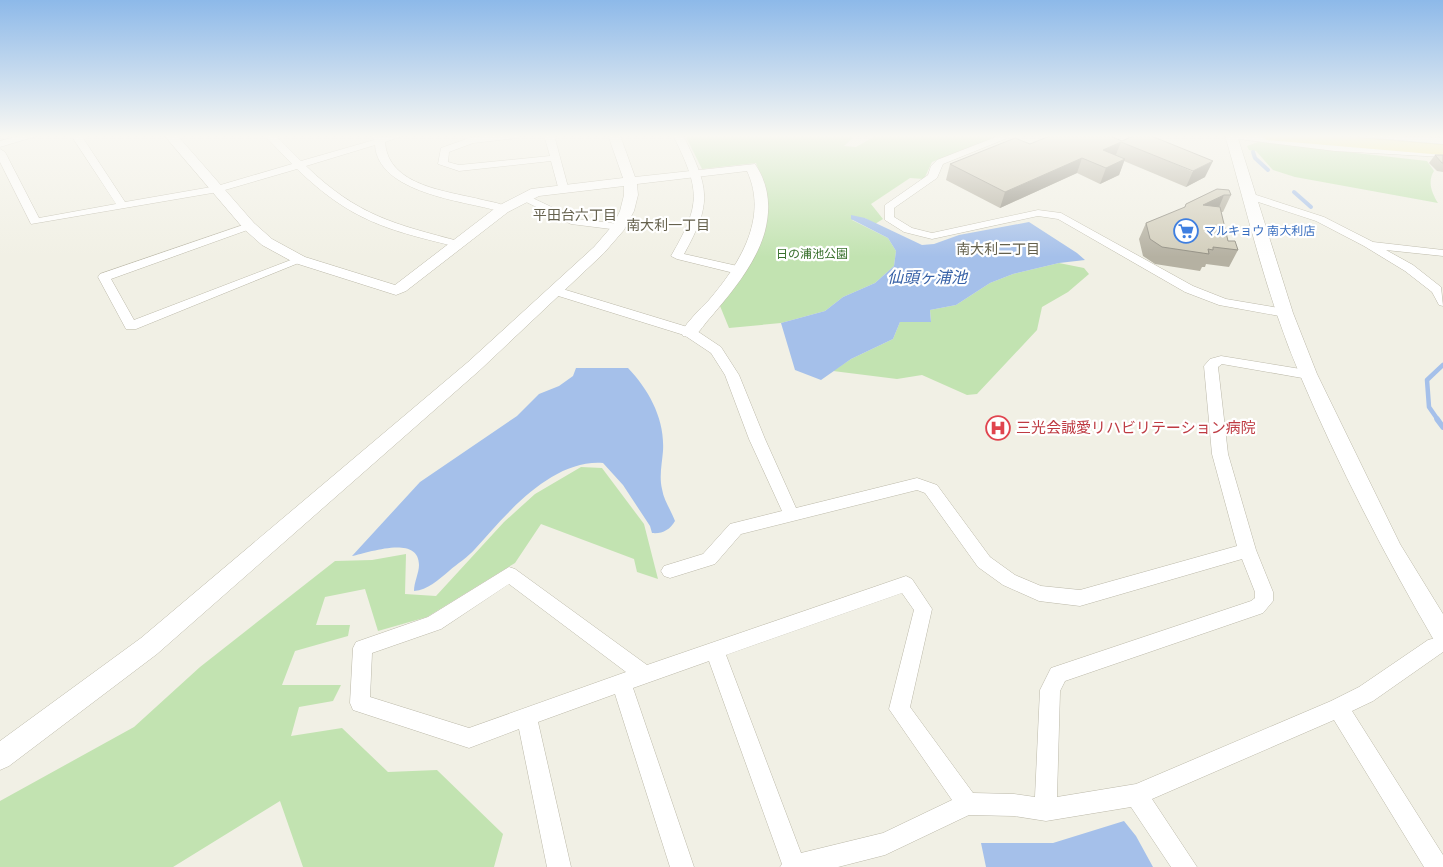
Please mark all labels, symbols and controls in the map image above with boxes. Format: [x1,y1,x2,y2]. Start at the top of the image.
district label: 平田台六丁目 [533,207,617,224]
district label: 南大利一丁目 [626,217,710,234]
supermarket icon: マルキョウ 南大利店 [1173,218,1199,244]
place label: マルキョウ 南大利店 [1204,224,1315,238]
district label: 南大利二丁目 [956,241,1040,258]
park label: 日の浦池公園 [776,247,848,261]
water label: 仙頭ヶ浦池 [887,268,969,287]
hospital icon: 三光会誠愛リハビリテーション病院 [985,415,1011,441]
place label: 三光会誠愛リハビリテーション病院 [1016,419,1256,437]

